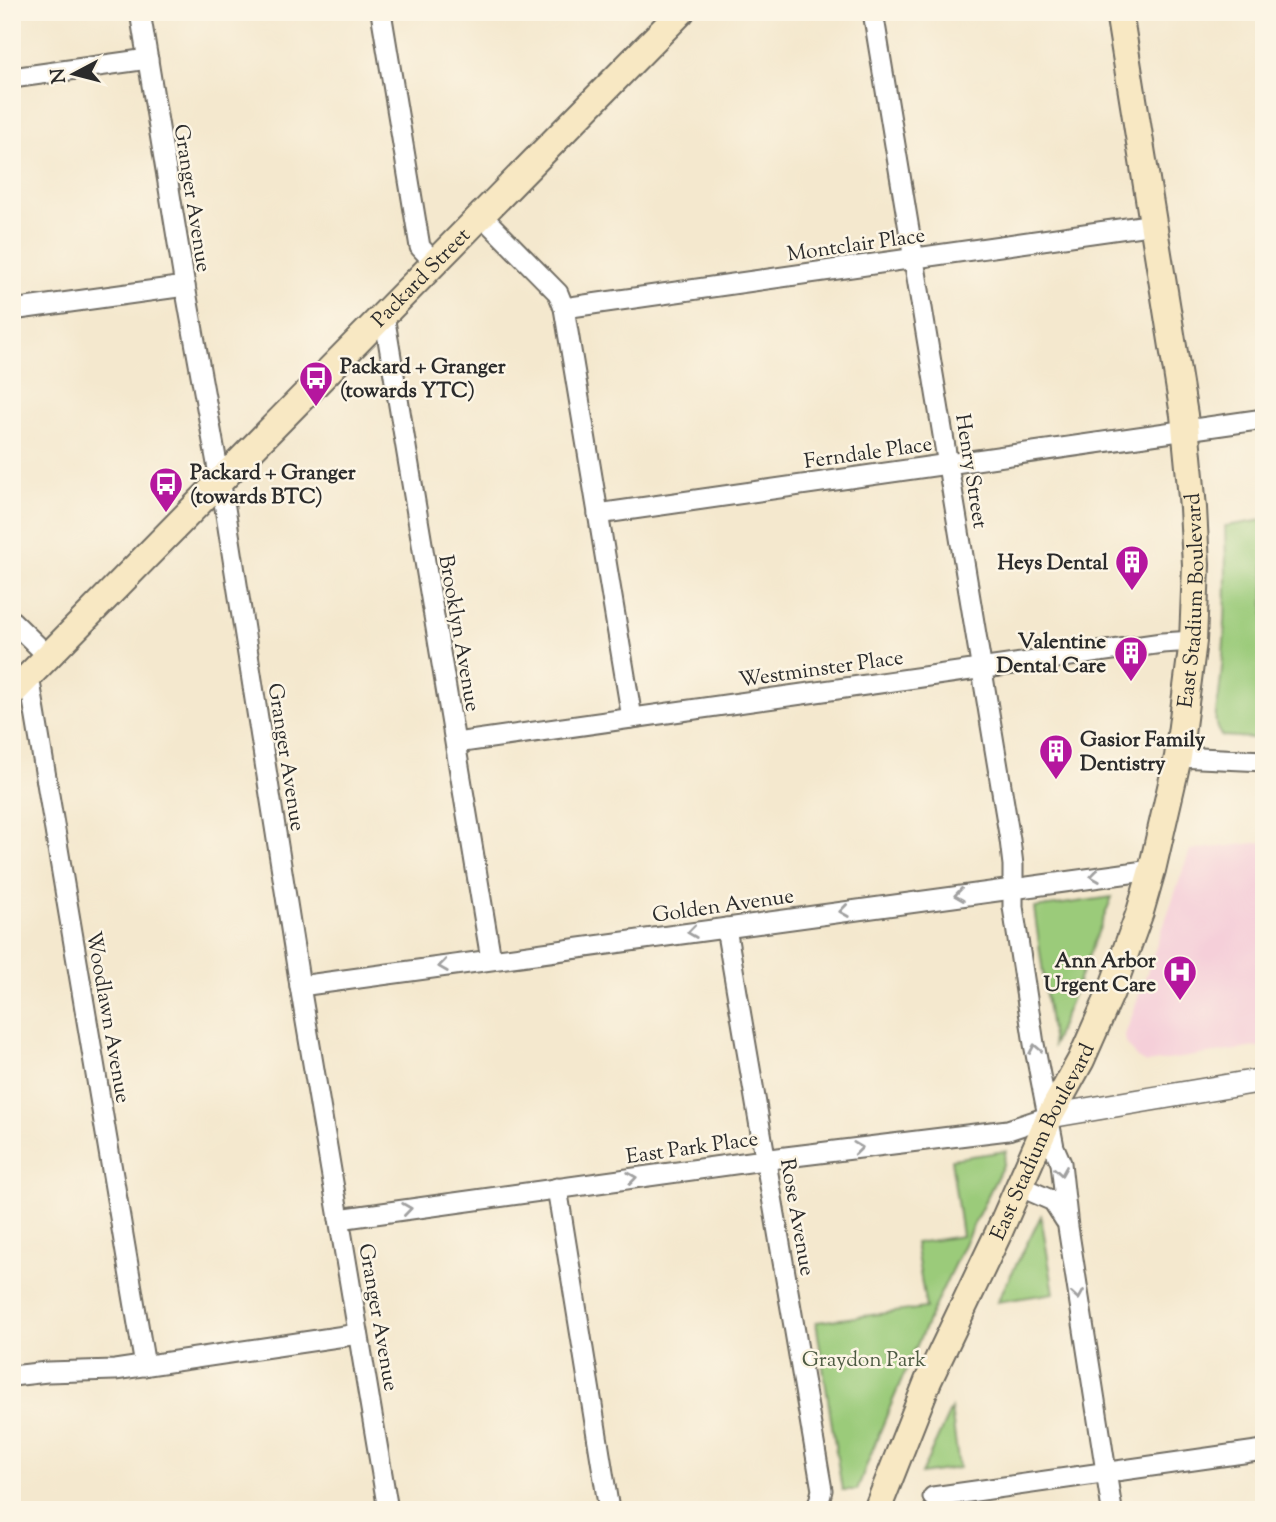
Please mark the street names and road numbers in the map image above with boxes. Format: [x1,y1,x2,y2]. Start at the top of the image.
street label: Granger Avenue [165,122,218,274]
street label: Montclair Place [785,221,927,271]
street label: Packard Street [366,222,478,335]
street label: Henry Street [946,412,994,531]
street label: Ferndale Place [802,430,934,478]
street label: East Stadium Boulevard [1171,491,1213,710]
street label: Brooklyn Avenue [429,553,487,714]
street label: Westminster Place [737,644,906,696]
street label: Granger Avenue [259,681,312,833]
street label: Golden Avenue [651,882,796,932]
street label: Woodlawn Avenue [77,929,137,1106]
street label: East Stadium Boulevard [984,1039,1104,1246]
street label: East Park Place [624,1125,760,1173]
street label: Rose Avenue [771,1156,821,1278]
street label: Granger Avenue [349,1241,405,1394]

